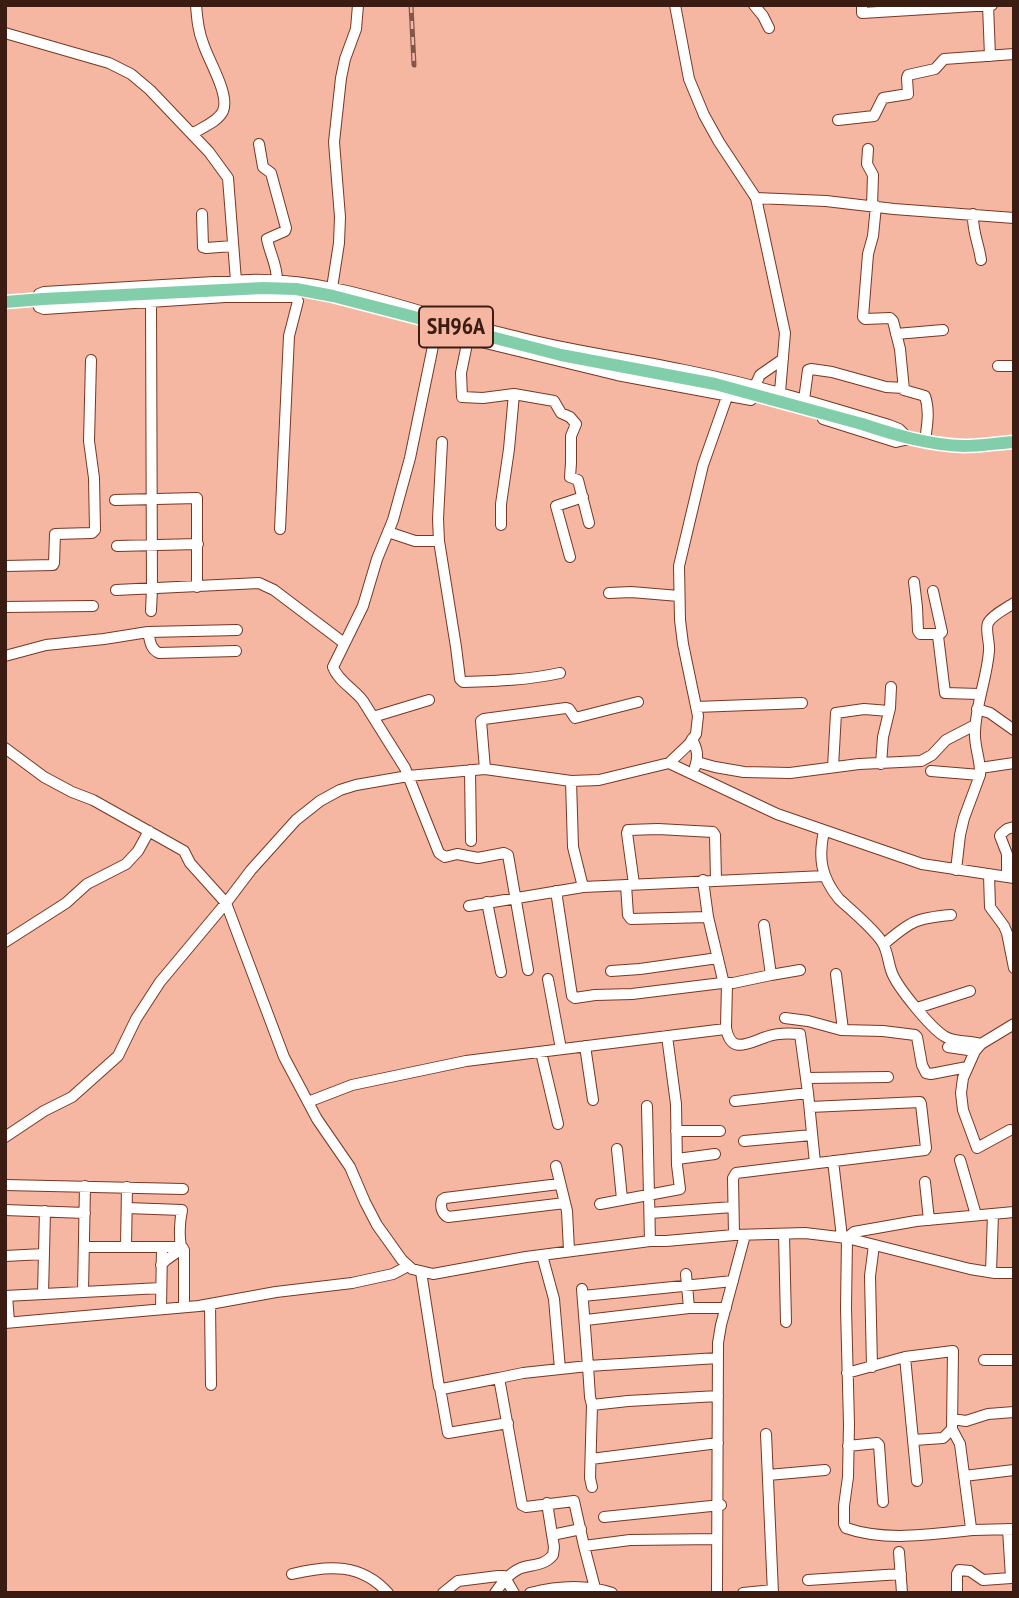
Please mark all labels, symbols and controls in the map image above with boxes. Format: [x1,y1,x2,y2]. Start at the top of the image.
road number: SH96A [419,306,493,348]

